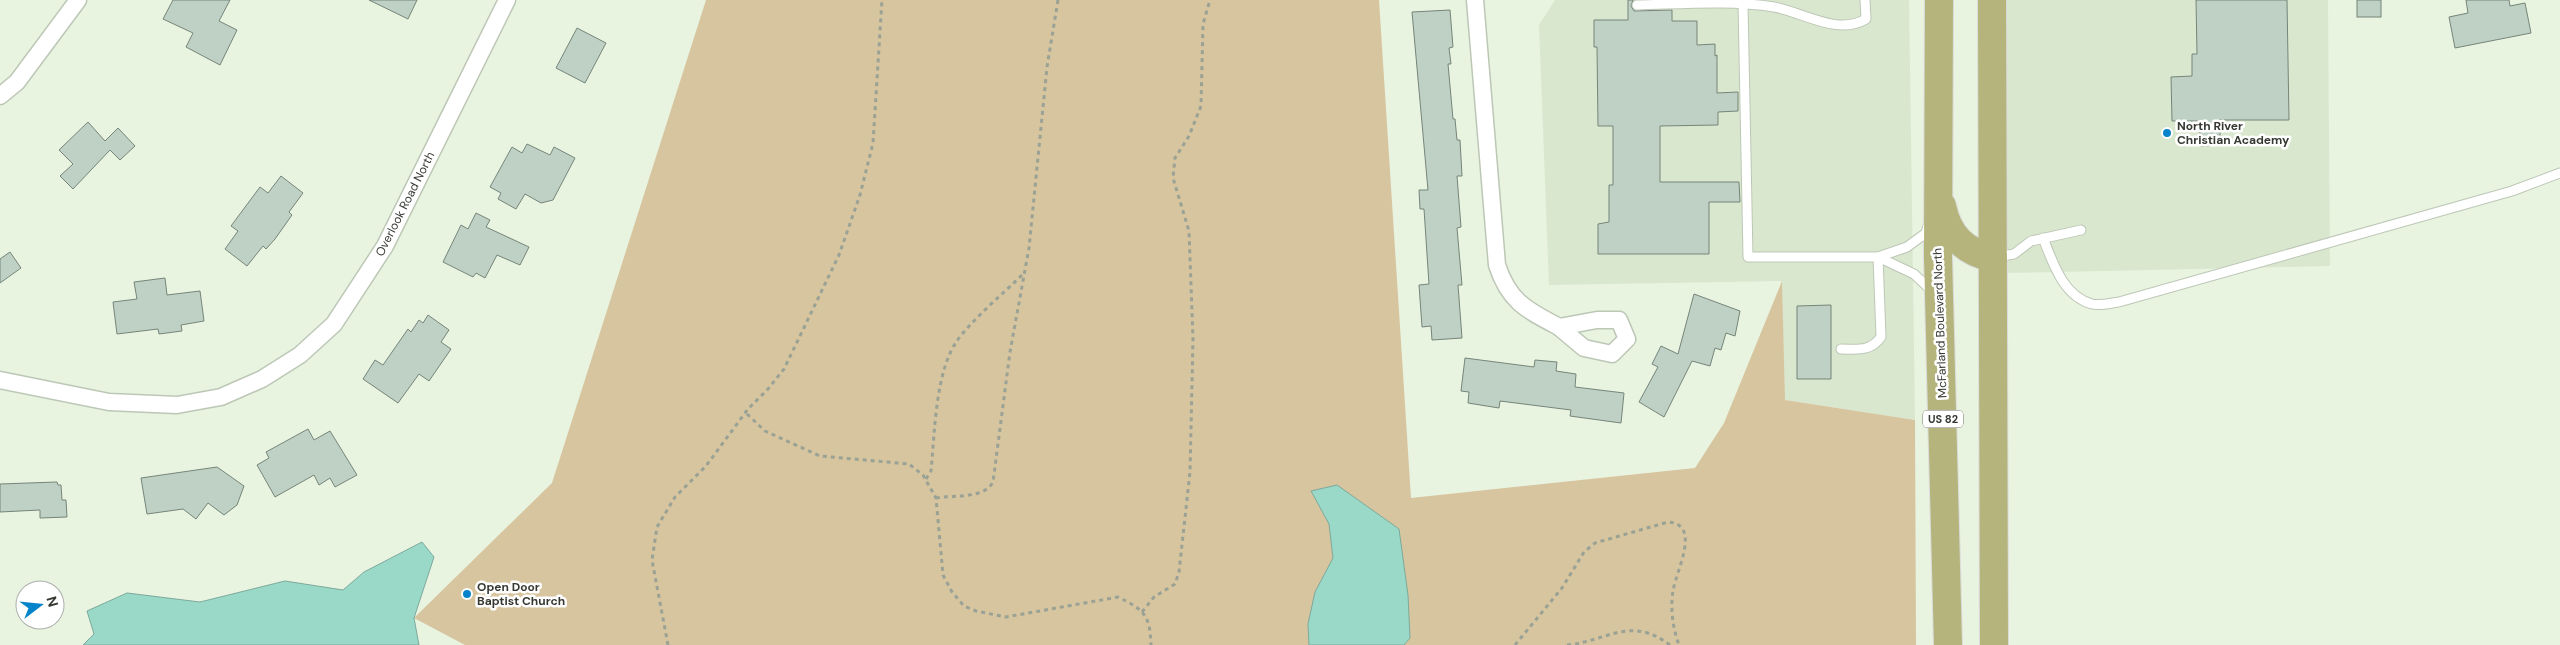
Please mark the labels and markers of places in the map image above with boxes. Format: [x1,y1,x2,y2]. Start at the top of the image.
place label: North River Christian Academy [2177,118,2290,148]
marker: North River Christian Academy [2161,127,2173,139]
place label: Open Door Baptist Church [477,579,565,609]
marker: Open Door Baptist Church [461,588,473,600]

